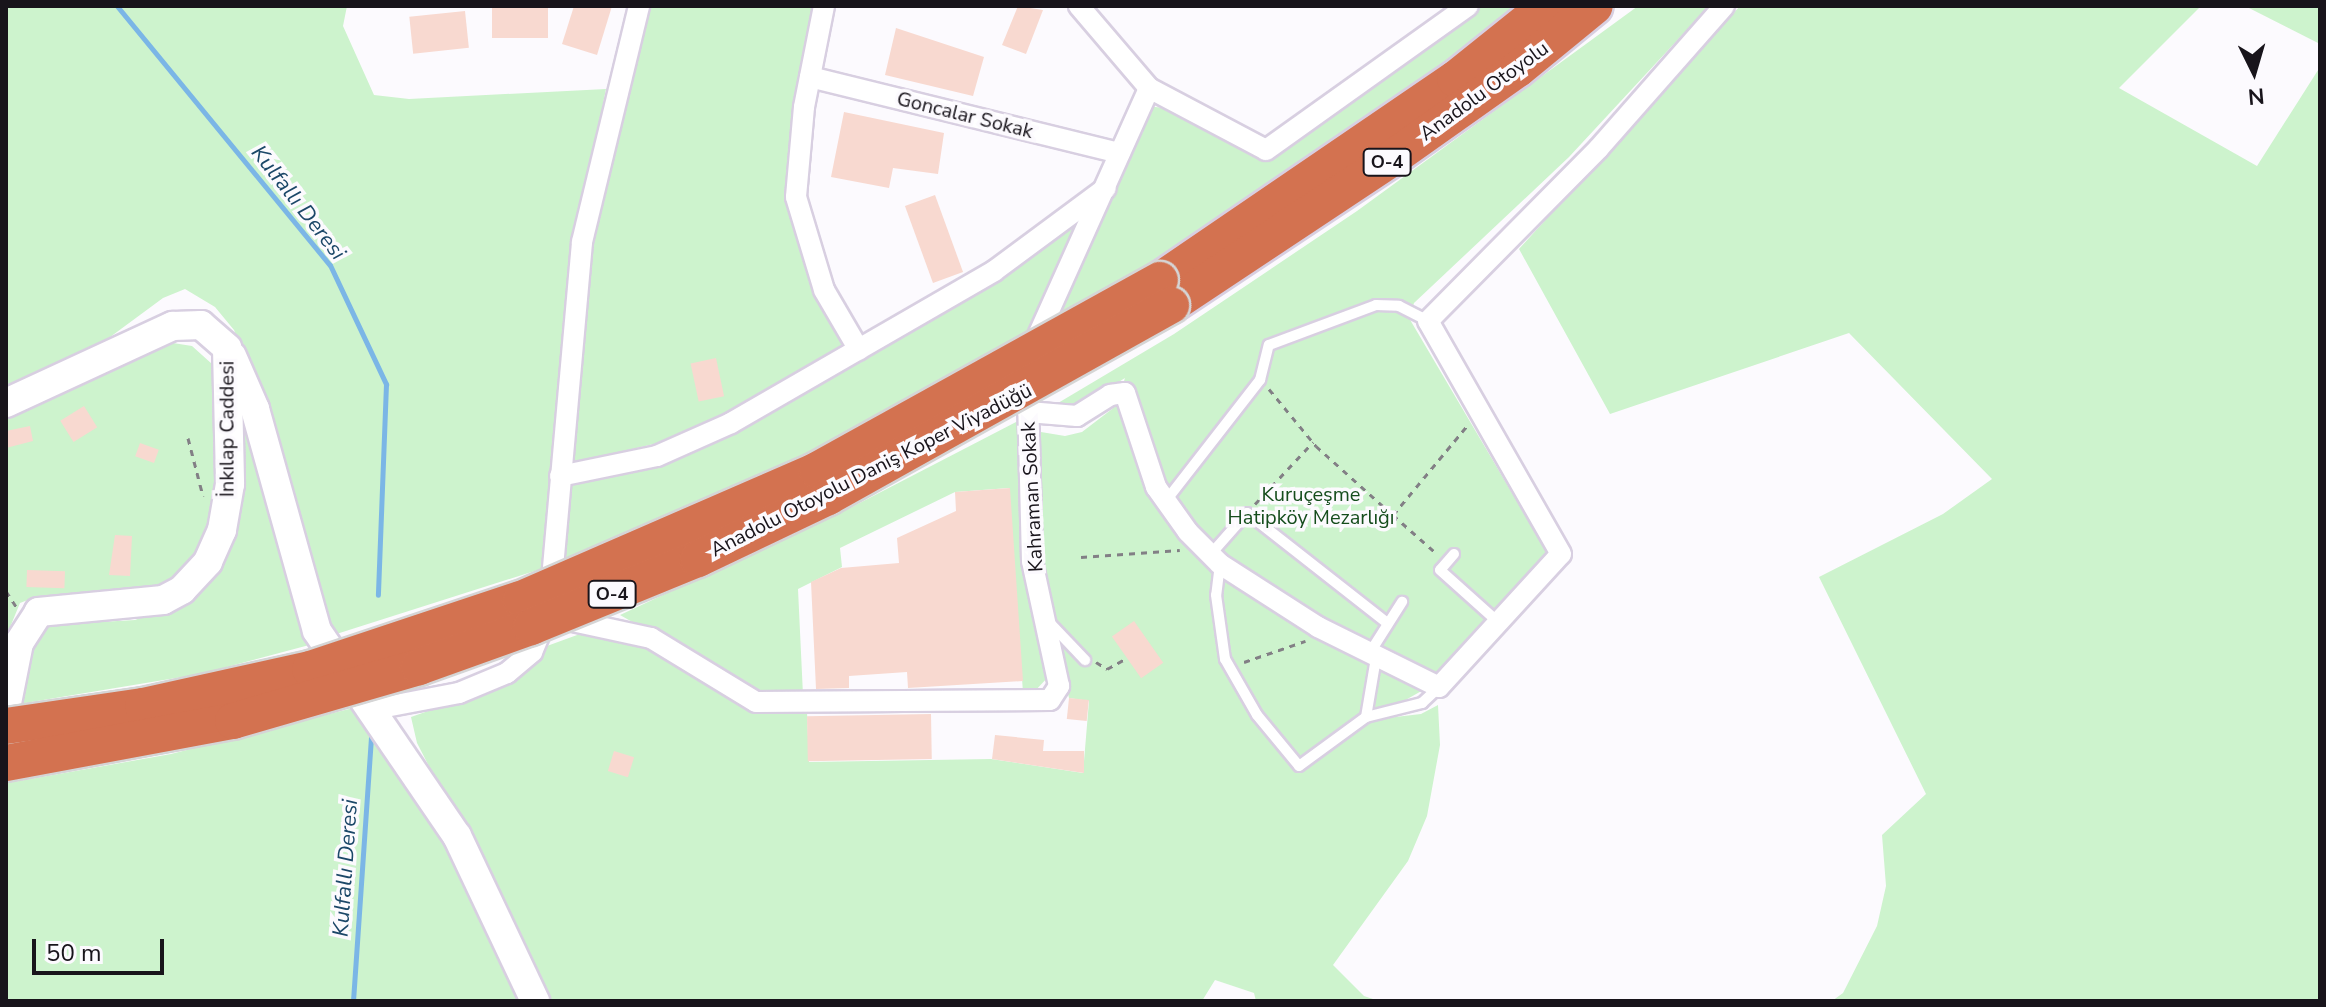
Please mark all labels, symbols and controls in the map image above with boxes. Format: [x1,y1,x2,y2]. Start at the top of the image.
north arrow [2214,32,2294,112]
street label: Anadolu Otoyolu [1415,36,1553,146]
text: N [2247,80,2266,112]
street label: Goncalar Sokak [894,86,1036,144]
water label: Kulfallı Deresi [245,140,351,266]
road number: O-4 [1361,148,1413,176]
street label: İnkılap Caddesi [215,361,239,497]
street label: Anadolu Otoyolu Daniş Koper Viyadüğü [706,378,1036,562]
street label: Kahraman Sokak [1016,421,1048,573]
park label: Kuruçeşme Hatipköy Mezarlığı [1228,483,1394,530]
road number: O-4 [586,580,638,608]
water label: Kulfallı Deresi [328,798,364,938]
scale bar [36,923,168,973]
text: 50 m [46,937,102,969]

